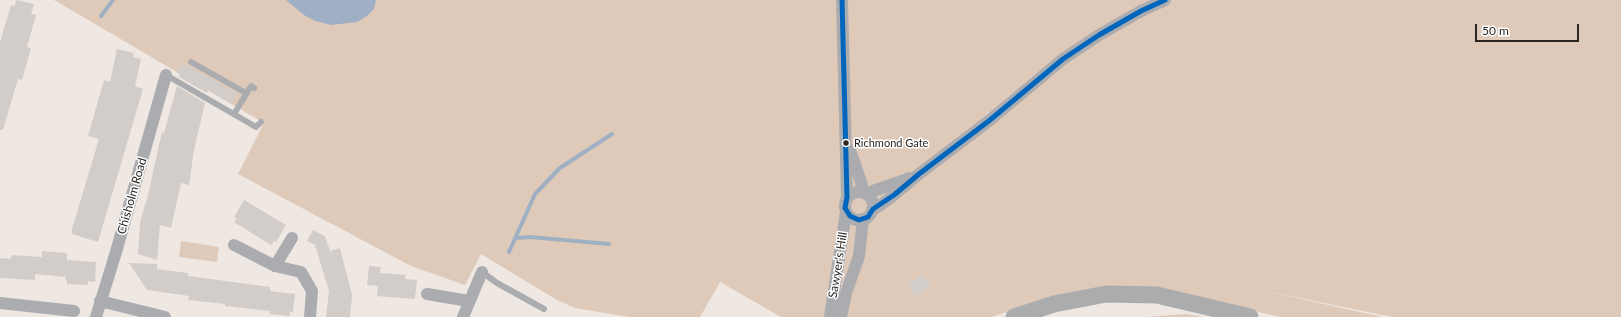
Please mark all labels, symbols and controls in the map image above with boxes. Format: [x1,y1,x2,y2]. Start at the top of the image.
scale bar [1477,16,1581,42]
text: 50 m [1482,23,1509,38]
place label: Richmond Gate [854,136,928,150]
marker: Richmond Gate [841,138,851,148]
street label: Chisholm Road [114,156,150,236]
street label: Sawyer's Hill [826,231,850,299]

